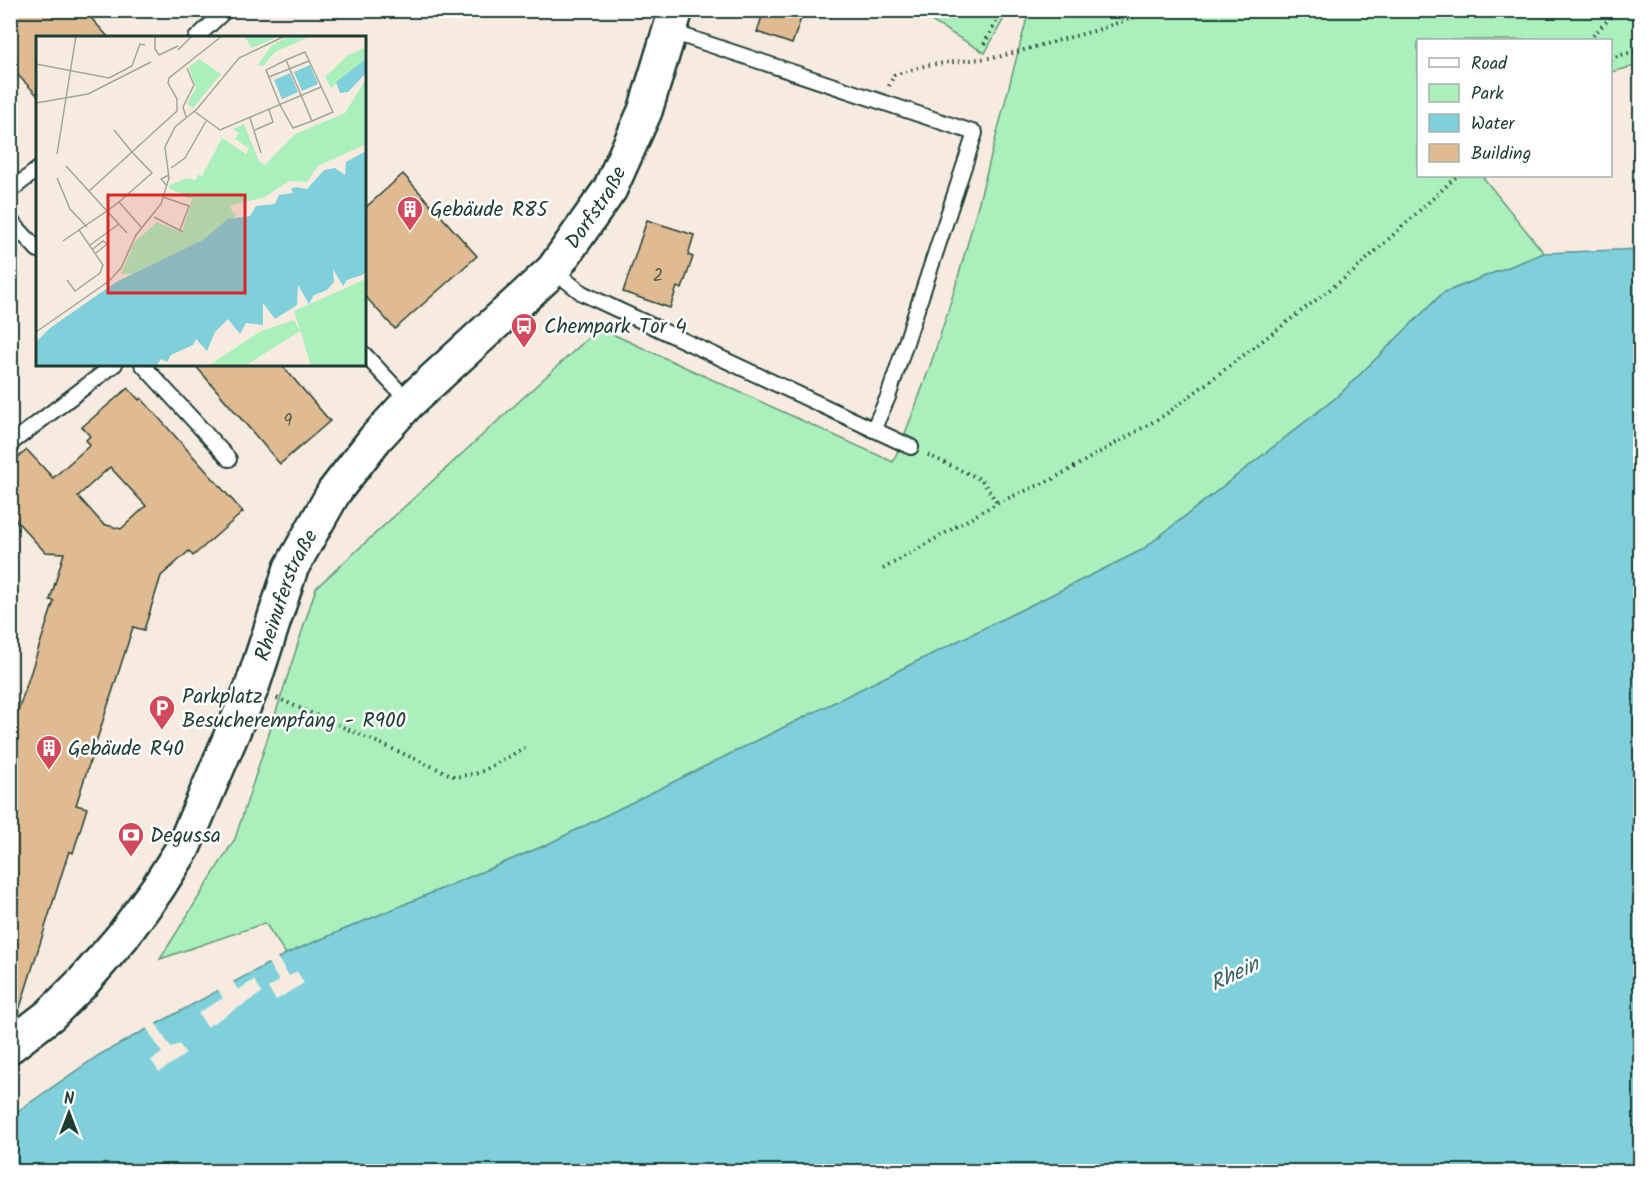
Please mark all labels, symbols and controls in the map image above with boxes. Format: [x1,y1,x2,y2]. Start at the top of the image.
inset map [36,36,366,366]
legend [1417,39,1612,177]
text: Road [1471,50,1508,79]
text: Park [1471,80,1504,109]
text: Water [1471,110,1516,139]
text: Building [1471,140,1531,169]
street label: Dorfstraße [557,161,636,257]
building icon: Gebäude R85 [395,194,425,232]
place label: Gebäude R85 [430,194,550,227]
house number: 2 [653,262,663,291]
bus stop icon: Chempark Tor 4 [509,311,539,349]
place label: Chempark Tor 4 [544,311,687,344]
house number: 9 [284,407,293,436]
street label: Rheinuferstraße [247,523,328,666]
place label: Parkplatz Besucherempfang - R900 [182,681,406,738]
parking icon: Parkplatz Besucherempfang - R900 [147,693,177,731]
building icon: Gebäude R40 [34,733,64,771]
place label: Gebäude R40 [68,733,184,766]
bank icon: Degussa [116,820,146,858]
place label: Degussa [150,820,221,853]
water label: Rhein [1204,947,1268,1002]
north arrow [39,1083,99,1143]
text: N [64,1087,74,1112]

